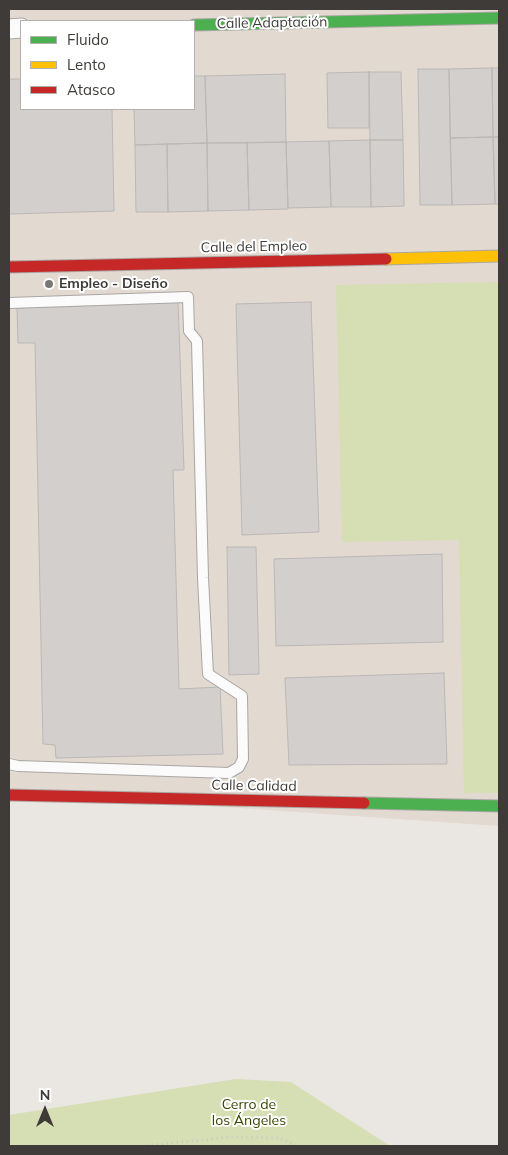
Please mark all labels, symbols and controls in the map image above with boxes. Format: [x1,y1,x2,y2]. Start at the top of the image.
street label: Calle Adaptación [216,14,328,32]
legend [20,20,195,110]
text: Fluido [67,30,109,49]
text: Lento [67,55,106,74]
text: Atasco [67,80,115,99]
street label: Calle del Empleo [201,238,307,256]
place label: Empleo - Diseño [59,276,168,292]
marker: Empleo - Diseño [43,278,55,290]
street label: Calle Calidad [211,777,297,795]
north arrow [20,1085,70,1135]
text: N [40,1086,50,1104]
park label: Cerro de los Ángeles [212,1097,286,1130]

